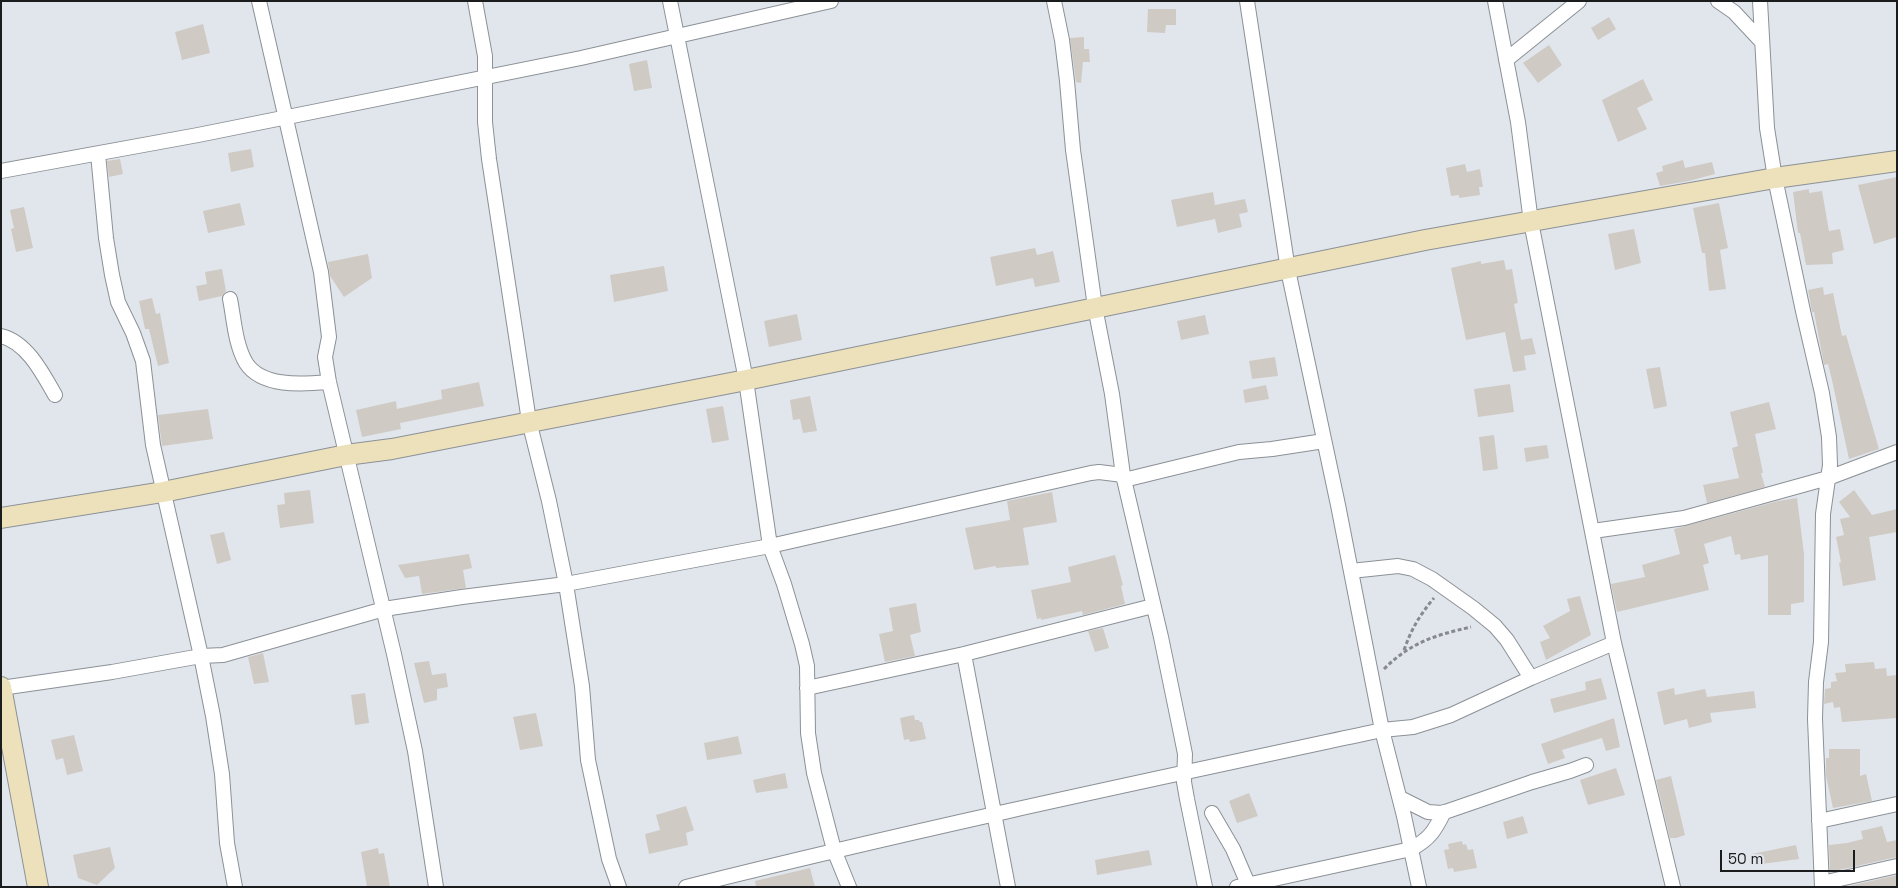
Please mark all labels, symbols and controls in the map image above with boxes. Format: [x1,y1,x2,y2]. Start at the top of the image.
scale bar [1723,840,1858,872]
text: 50 m [1728,849,1763,868]

